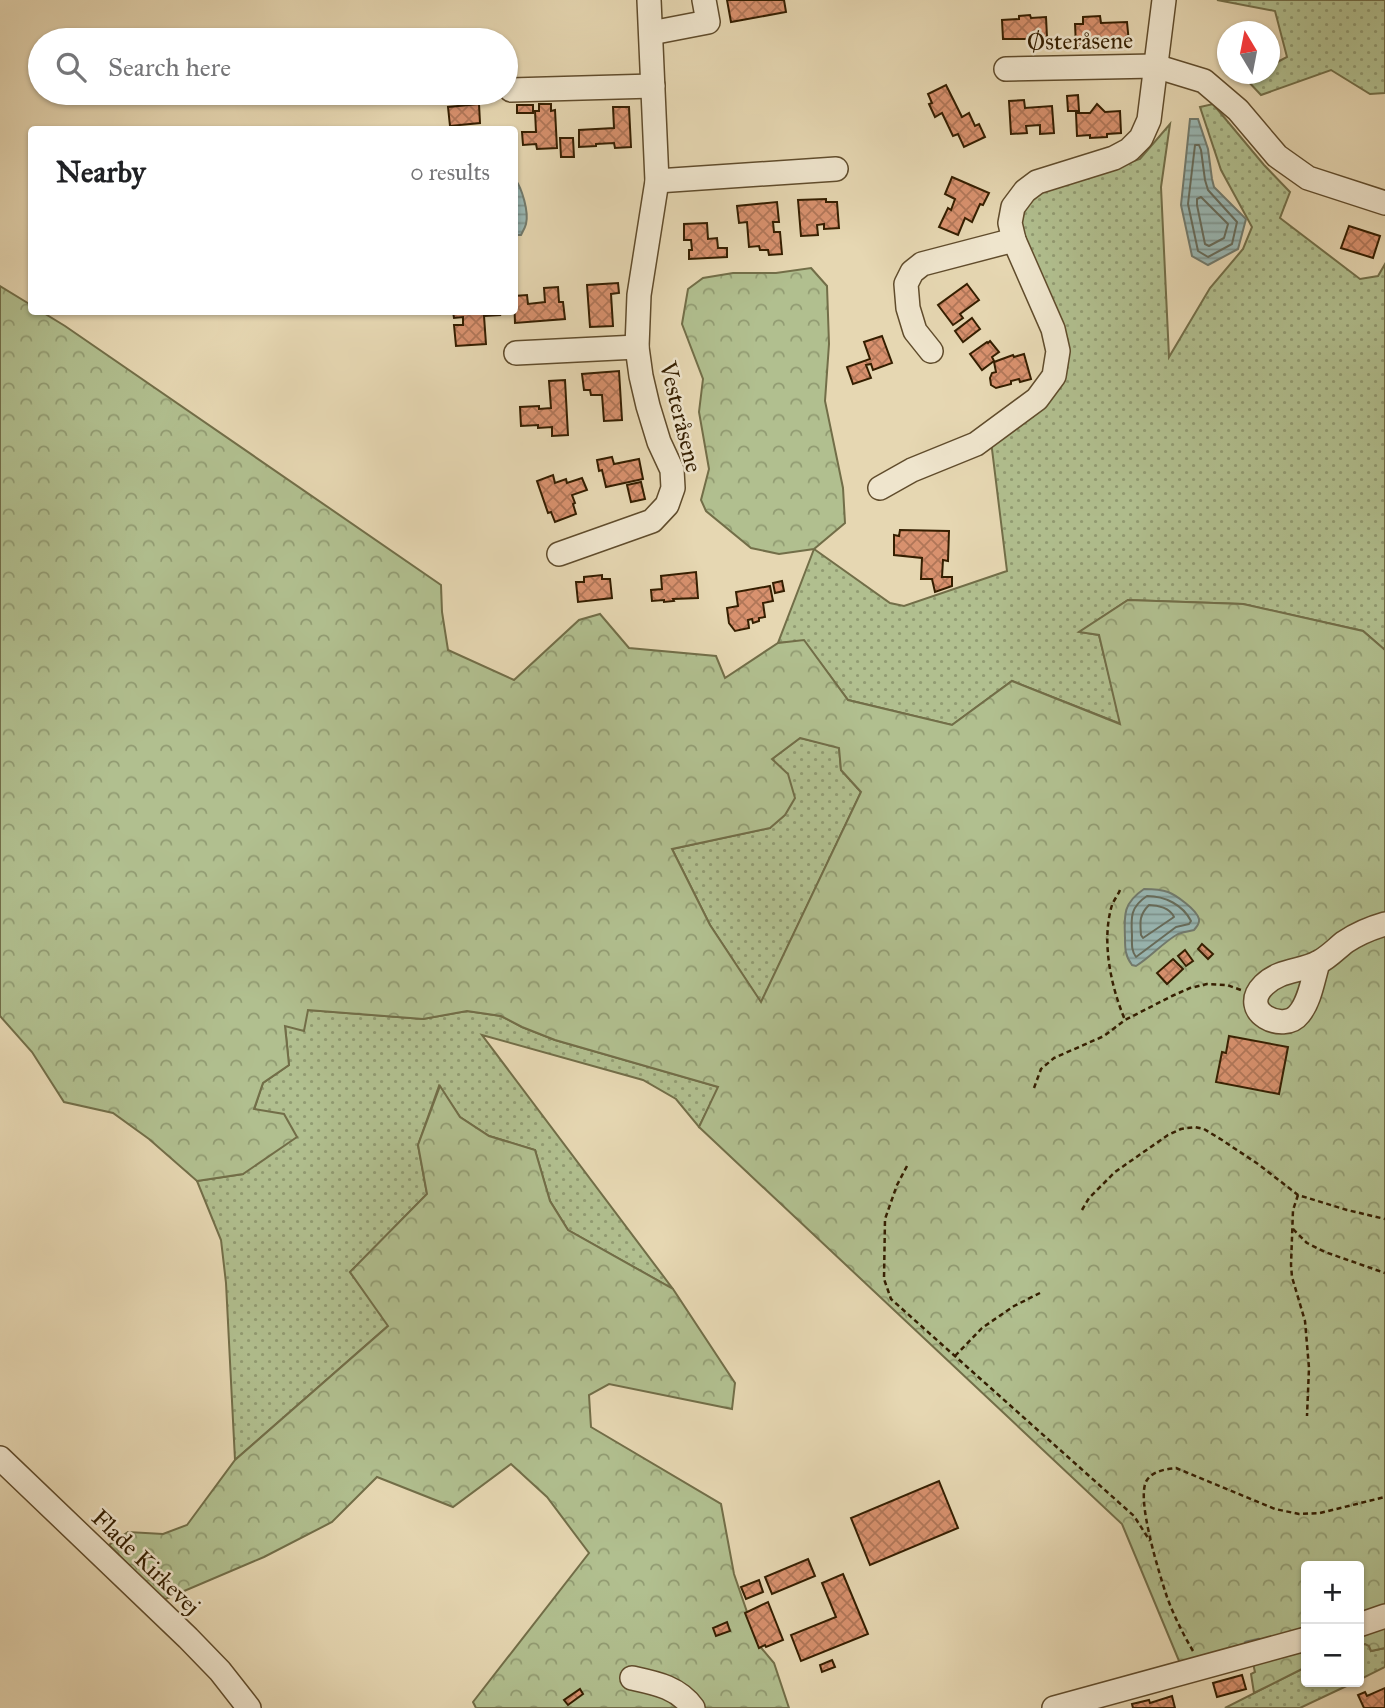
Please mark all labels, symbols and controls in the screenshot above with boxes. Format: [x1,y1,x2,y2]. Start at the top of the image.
north arrow [1217,21,1280,84]
street label: Østeråsene [1027,25,1133,57]
search box [28,28,518,105]
icon: search [52,48,90,86]
text: Search here [108,51,231,83]
text: Nearby [56,154,146,190]
text: 0 results [410,158,490,186]
street label: Vesteråsene [653,358,709,476]
street label: Flade Kirkevej [85,1503,207,1621]
map controls [1301,1561,1364,1687]
button: + [1301,1561,1364,1624]
button: − [1301,1624,1364,1687]

